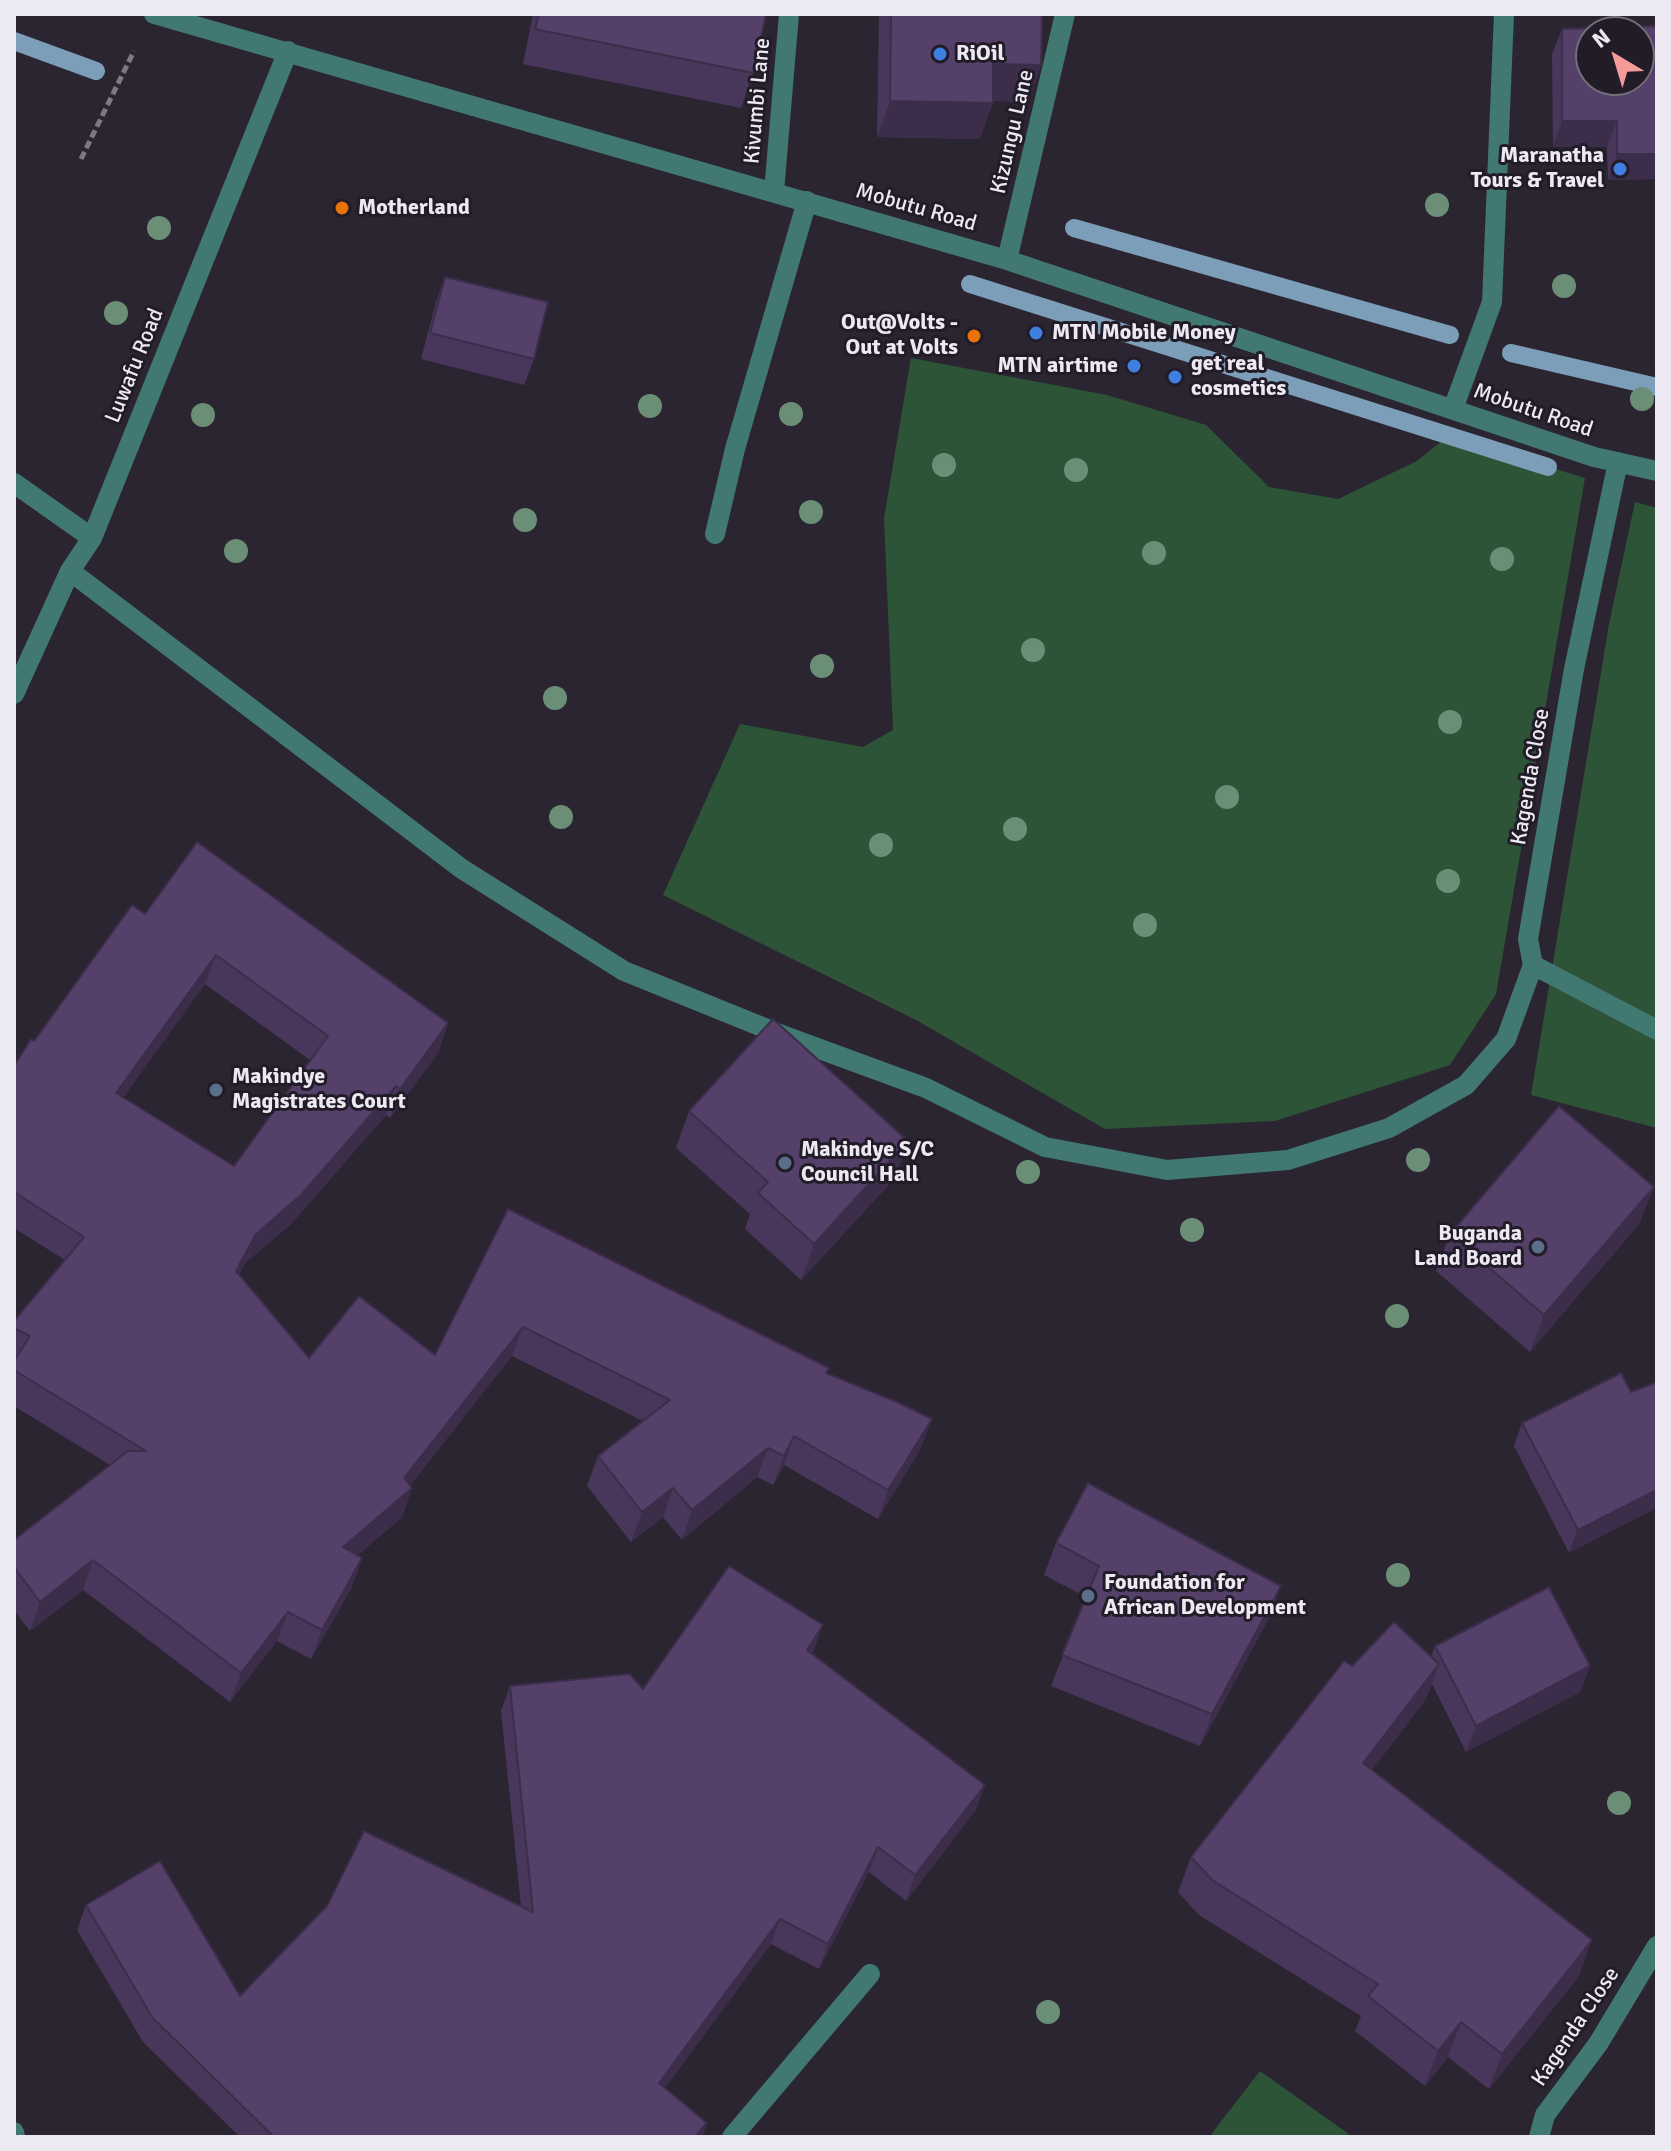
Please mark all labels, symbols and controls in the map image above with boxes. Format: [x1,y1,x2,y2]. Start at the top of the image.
north arrow [1575,16,1655,96]
text: N [1587,23,1615,54]
street label: Kivumbi Lane [739,37,777,165]
place label: RiOil [956,41,1004,67]
marker: RiOil [931,45,949,63]
street label: Kizungu Lane [986,67,1040,197]
place label: Maranatha Tours & Travel [1471,143,1604,194]
marker: Maranatha Tours & Travel [1611,160,1629,178]
street label: Mobutu Road [853,178,979,238]
place label: Motherland [358,195,470,221]
marker: Motherland [333,199,351,217]
street label: Luwafu Road [100,305,170,427]
place label: Out@Volts - Out at Volts [841,310,958,362]
place label: MTN Mobile Money [1052,320,1236,346]
marker: MTN Mobile Money [1027,324,1045,342]
marker: Out@Volts - Out at Volts [965,327,983,345]
place label: get real cosmetics [1191,351,1286,402]
place label: MTN airtime [998,353,1118,379]
marker: MTN airtime [1125,357,1143,375]
marker: get real cosmetics [1166,368,1184,386]
street label: Mobutu Road [1470,378,1596,444]
street label: Kagenda Close [1506,707,1556,847]
place label: Makindye Magistrates Court [232,1064,406,1116]
marker: Makindye Magistrates Court [207,1081,225,1099]
place label: Makindye S/C Council Hall [801,1137,934,1188]
marker: Makindye S/C Council Hall [776,1154,794,1172]
place label: Buganda Land Board [1414,1221,1522,1272]
marker: Buganda Land Board [1529,1238,1547,1256]
place label: Foundation for African Development [1104,1570,1306,1622]
marker: Foundation for African Development [1079,1587,1097,1605]
street label: Kagenda Close [1526,1962,1626,2092]

